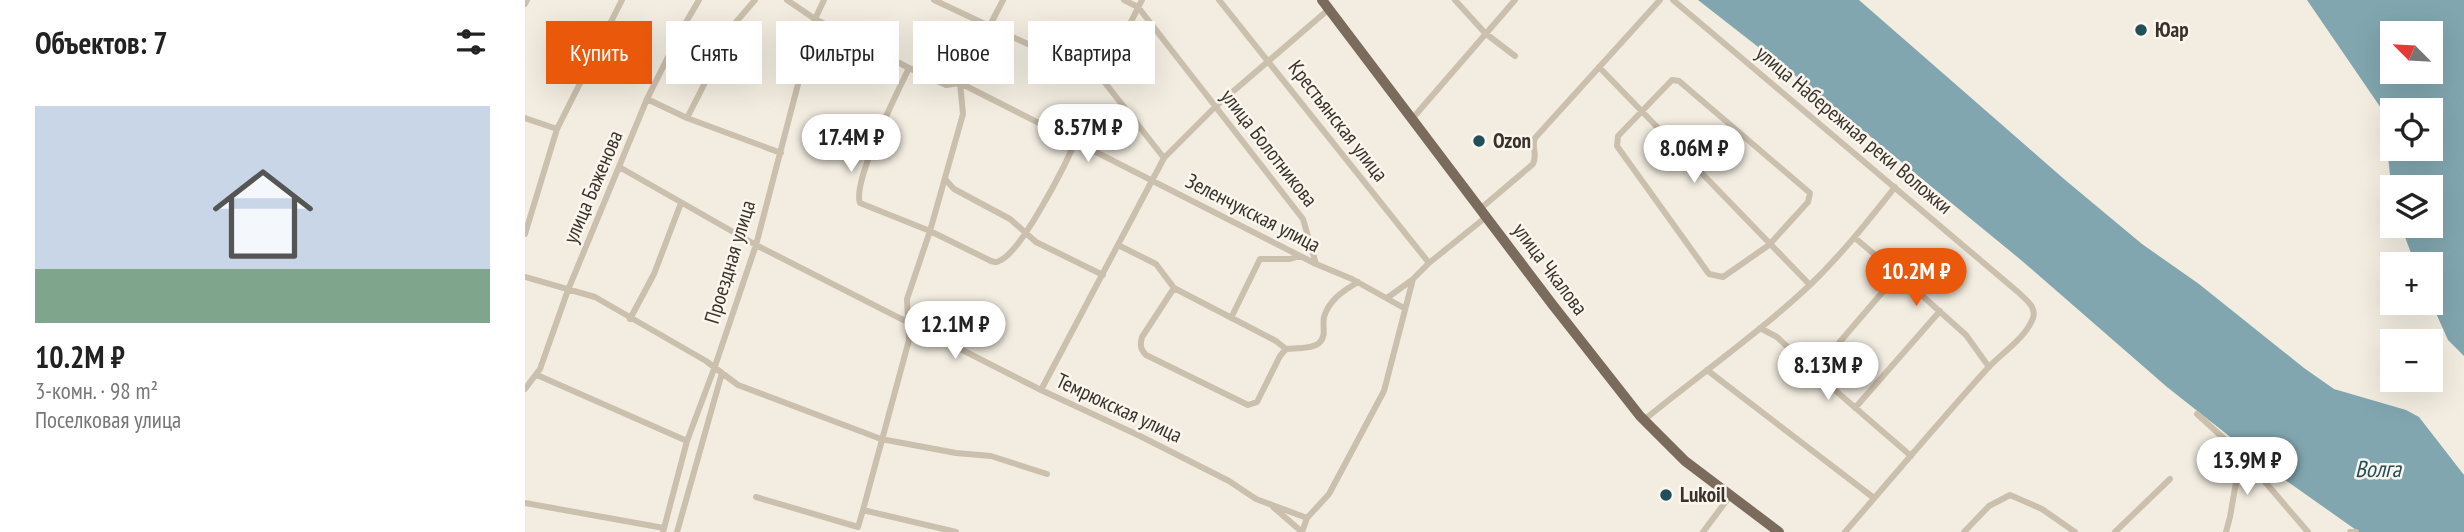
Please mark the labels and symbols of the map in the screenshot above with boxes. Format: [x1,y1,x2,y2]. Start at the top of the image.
place label: Юар [2155,16,2189,43]
north arrow [2380,21,2443,84]
marker: Юар [2133,22,2149,38]
street label: улица Набережная реки Воложки [1750,39,1958,220]
street label: Крестьянская улица [1283,55,1394,187]
street label: улица Болотникова [1215,83,1324,212]
pin: 8.57M ₽ [1023,104,1153,164]
pin: 17.4M ₽ [786,114,916,174]
pin: 8.06M ₽ [1629,125,1759,185]
street label: улица Баженова [557,126,628,247]
place label: Ozon [1493,127,1531,154]
marker: Ozon [1471,133,1487,149]
street label: Зеленчукская улица [1181,167,1325,258]
street label: Проездная улица [698,197,761,327]
street label: улица Чкалова [1507,217,1594,320]
pin: 10.2M ₽ [1851,248,1981,308]
pin: 12.1M ₽ [890,302,1020,361]
pin: 8.13M ₽ [1763,342,1893,402]
street label: Темрюкская улица [1052,367,1186,448]
pin: 13.9M ₽ [2182,438,2312,497]
water label: Волга [2355,454,2403,483]
place label: Lukoil [1680,481,1727,508]
marker: Lukoil [1658,487,1674,503]

